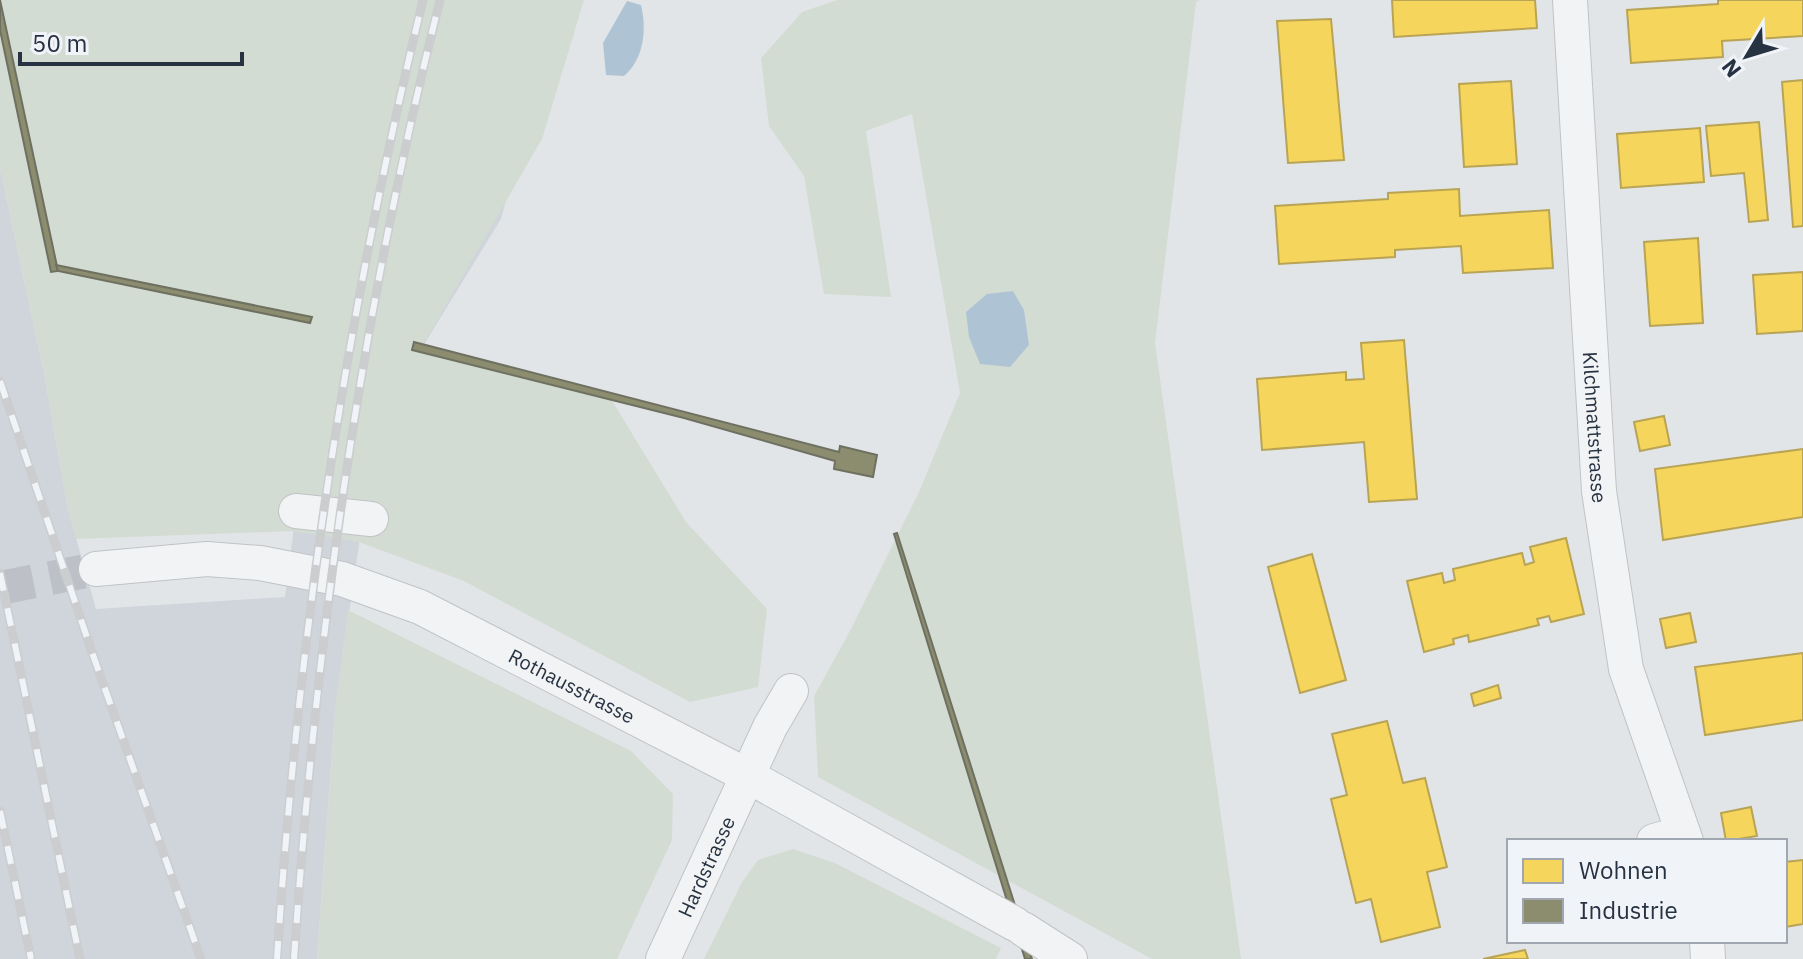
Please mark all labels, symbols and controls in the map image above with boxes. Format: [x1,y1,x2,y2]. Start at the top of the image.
scale bar [20,16,242,66]
north arrow [1707,16,1787,96]
text: 50 m [32,27,87,59]
text: N [1715,53,1747,84]
street label: Kilchmattstrasse [1577,351,1614,505]
street label: Rothausstrasse [504,642,640,729]
street label: Hardstrasse [671,811,741,921]
legend [1507,839,1787,943]
text: Wohnen [1579,854,1668,886]
text: Industrie [1579,894,1678,926]

